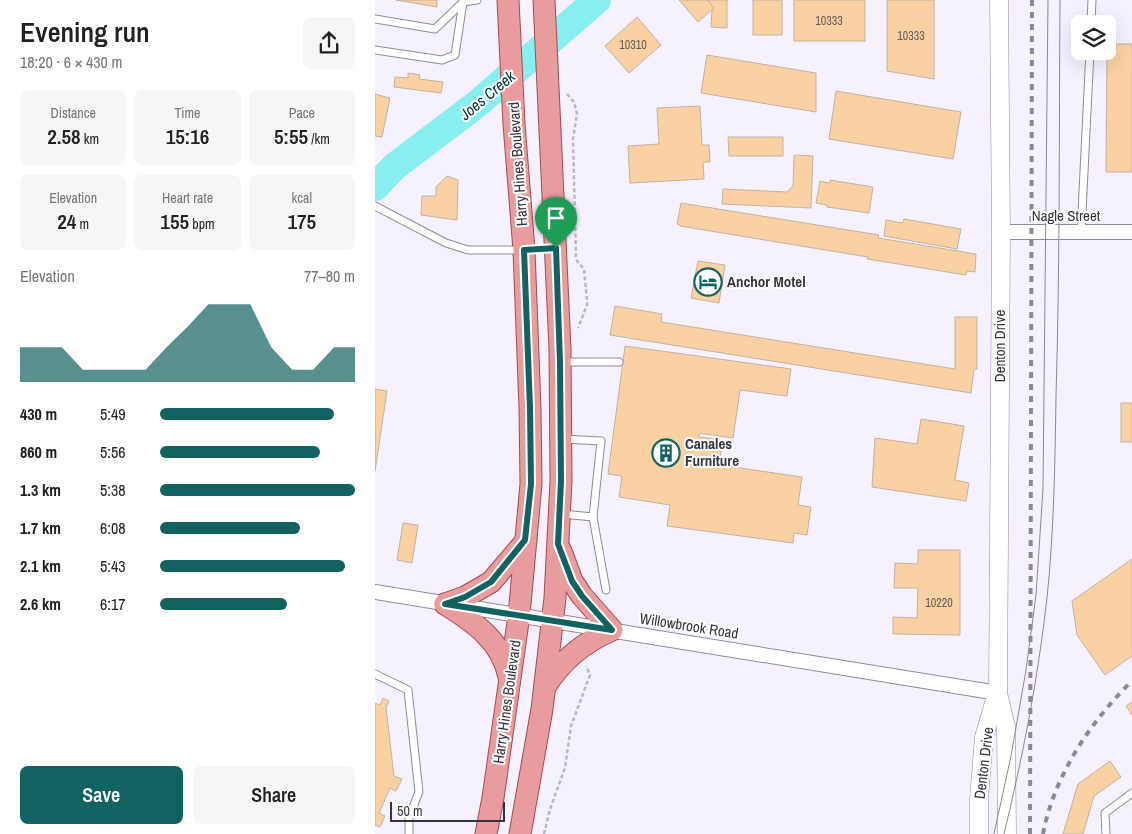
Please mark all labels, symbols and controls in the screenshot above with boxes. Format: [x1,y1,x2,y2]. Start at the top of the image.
text: Evening run [20,13,150,51]
house number: 10333 [815,13,843,29]
map controls [1071,15,1116,60]
button: layers [1071,15,1116,60]
button: share [303,17,355,69]
house number: 10333 [897,28,925,44]
house number: 10310 [619,37,647,53]
text: 18:20 · 6 × 430 m [20,51,123,73]
water label: Joes Creek [454,65,520,125]
street label: Harry Hines Boulevard [503,101,532,227]
text: Distance [51,104,96,122]
text: Time [175,104,200,122]
text: Pace [289,104,315,122]
text: 2.58 [47,122,81,151]
text: 15:16 [166,122,209,151]
text: 5:55 [274,122,308,151]
text: km [81,130,99,148]
text: /km [308,130,330,148]
text: Elevation [49,189,97,207]
text: Heart rate [162,189,213,207]
text: kcal [292,189,312,207]
pin [535,197,577,248]
icon: arrive [542,204,570,232]
street label: Nagle Street [1032,205,1101,226]
text: 24 [57,207,76,236]
text: 155 [160,207,189,236]
text: 175 [287,207,316,236]
text: m [76,215,89,233]
text: bpm [189,215,215,233]
text: Elevation [20,265,75,287]
text: 77–80 m [304,265,355,287]
hotel icon: Anchor Motel [693,267,723,297]
place label: Anchor Motel [727,271,806,292]
street label: Denton Drive [989,310,1010,382]
text: 430 m [20,403,57,425]
text: 5:49 [100,403,126,425]
place label: Canales Furniture [685,433,739,471]
building icon: Canales Furniture [651,438,681,468]
text: 860 m [20,441,57,463]
text: 5:56 [100,441,126,463]
text: 1.3 km [20,479,61,501]
text: 5:38 [100,479,126,501]
text: 1.7 km [20,517,61,539]
text: 6:08 [100,517,126,539]
text: 2.1 km [20,555,61,577]
text: 5:43 [100,555,126,577]
text: 2.6 km [20,593,61,615]
text: 6:17 [100,593,126,615]
house number: 10220 [925,595,953,611]
street label: Willowbrook Road [638,607,740,644]
street label: Harry Hines Boulevard [487,639,526,765]
street label: Denton Drive [969,726,998,800]
button: Save [20,766,183,824]
button: Share [193,766,355,824]
scale bar [390,799,505,822]
text: 50 m [397,802,423,820]

